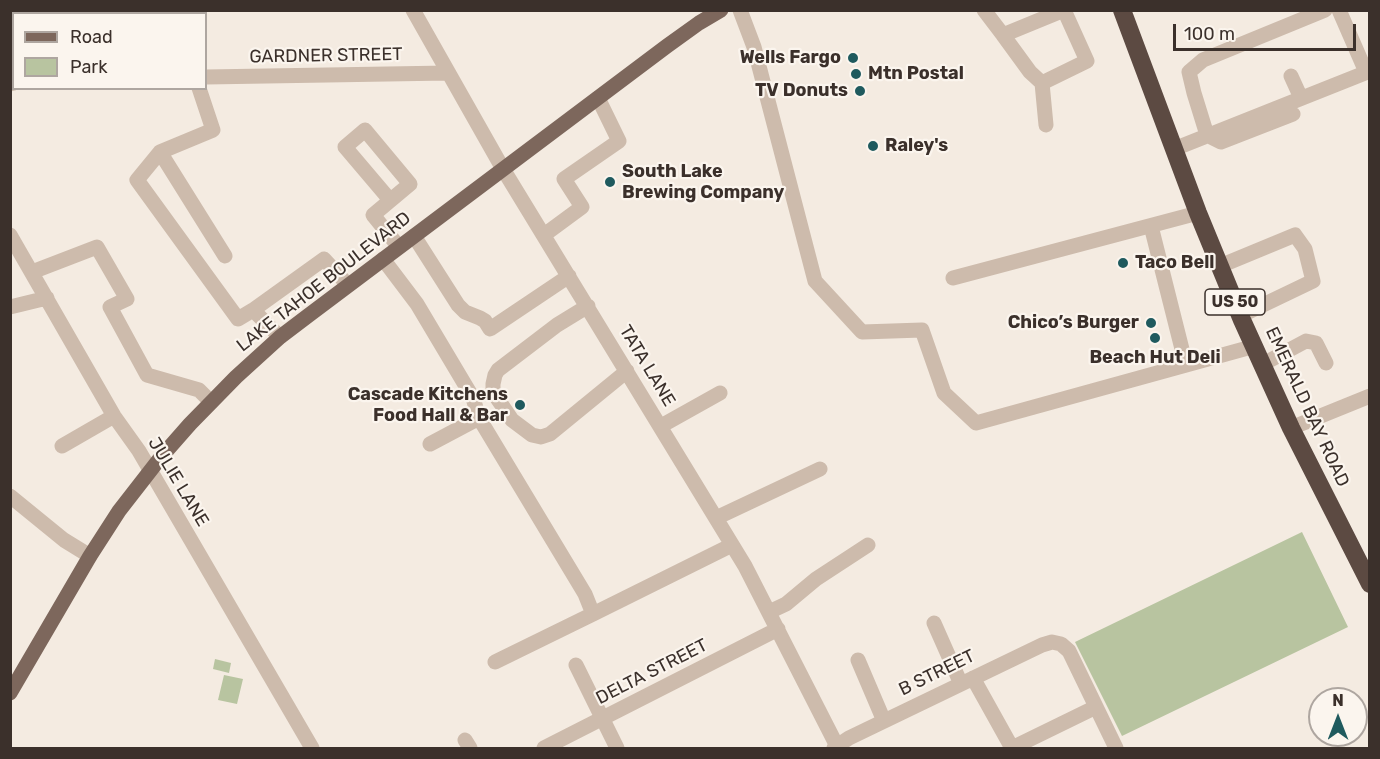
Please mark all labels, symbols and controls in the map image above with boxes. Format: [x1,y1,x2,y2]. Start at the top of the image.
legend [12,12,207,90]
scale bar [1176,12,1359,50]
text: 100 m [1184,23,1235,45]
text: Road [70,26,113,48]
street label: GARDNER STREET [249,44,403,68]
place label: Wells Fargo [740,47,841,69]
marker: Wells Fargo [846,51,860,65]
text: Park [70,56,107,78]
place label: Mtn Postal [868,63,964,85]
marker: Mtn Postal [849,67,863,81]
place label: TV Donuts [755,80,848,102]
marker: TV Donuts [853,84,867,98]
place label: Raley's [885,135,948,157]
marker: Raley's [866,139,880,153]
place label: South Lake Brewing Company [622,161,784,204]
marker: South Lake Brewing Company [603,175,617,189]
street label: LAKE TAHOE BOULEVARD [233,207,415,357]
place label: Taco Bell [1135,252,1214,274]
marker: Taco Bell [1116,256,1130,270]
road number: US 50 [1205,289,1265,315]
place label: Chico’s Burger [1008,312,1139,334]
marker: Chico’s Burger [1144,316,1158,330]
street label: TATA LANE [614,321,680,411]
street label: EMERALD BAY ROAD [1260,324,1354,490]
marker: Beach Hut Deli [1148,331,1162,345]
place label: Beach Hut Deli [1089,347,1221,369]
place label: Cascade Kitchens Food Hall & Bar [348,384,508,426]
marker: Cascade Kitchens Food Hall & Bar [513,398,527,412]
street label: JULIE LANE [143,434,213,530]
street label: DELTA STREET [593,635,711,709]
street label: B STREET [895,645,979,701]
north arrow [1308,687,1368,747]
text: N [1332,691,1344,710]

